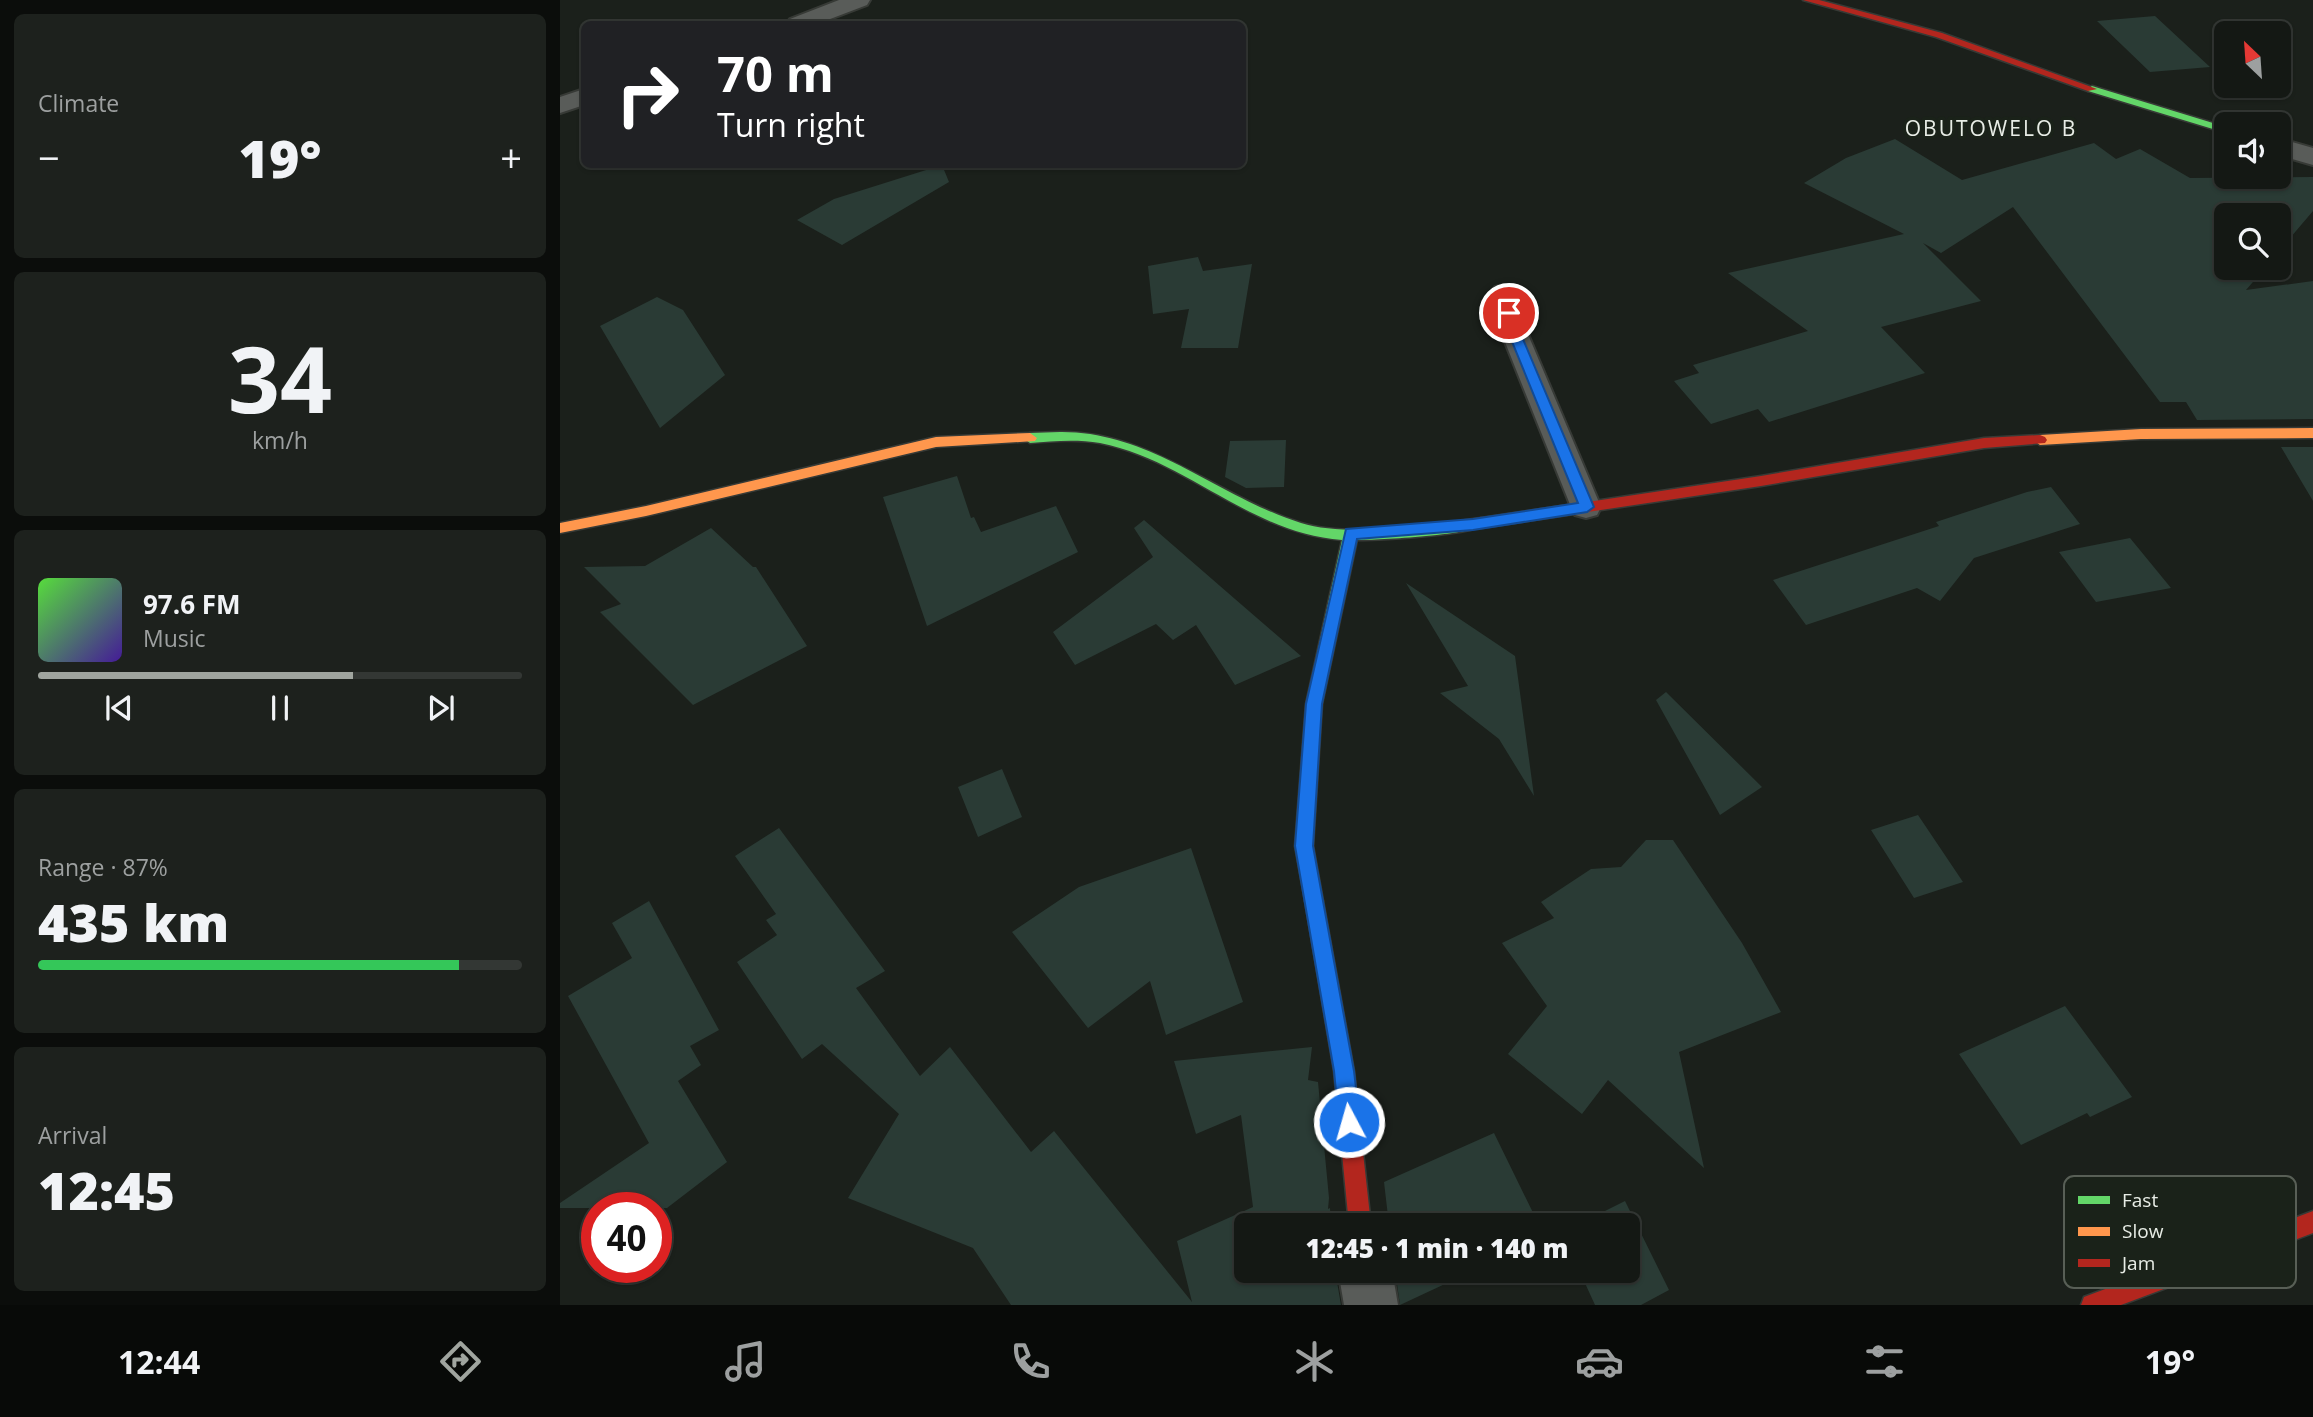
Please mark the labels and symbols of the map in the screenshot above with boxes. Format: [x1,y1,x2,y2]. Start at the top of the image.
north arrow [2214,21,2291,98]
district label: OBUTOWELO B [1905,114,2077,142]
pin [1479,283,1539,343]
position arrow [1312,1085,1386,1159]
legend [2064,1176,2296,1288]
text: Fast [2122,1187,2158,1213]
speed limit sign: 40 [581,1192,672,1283]
text: Slow [2122,1218,2164,1244]
text: Jam [2120,1250,2155,1276]

